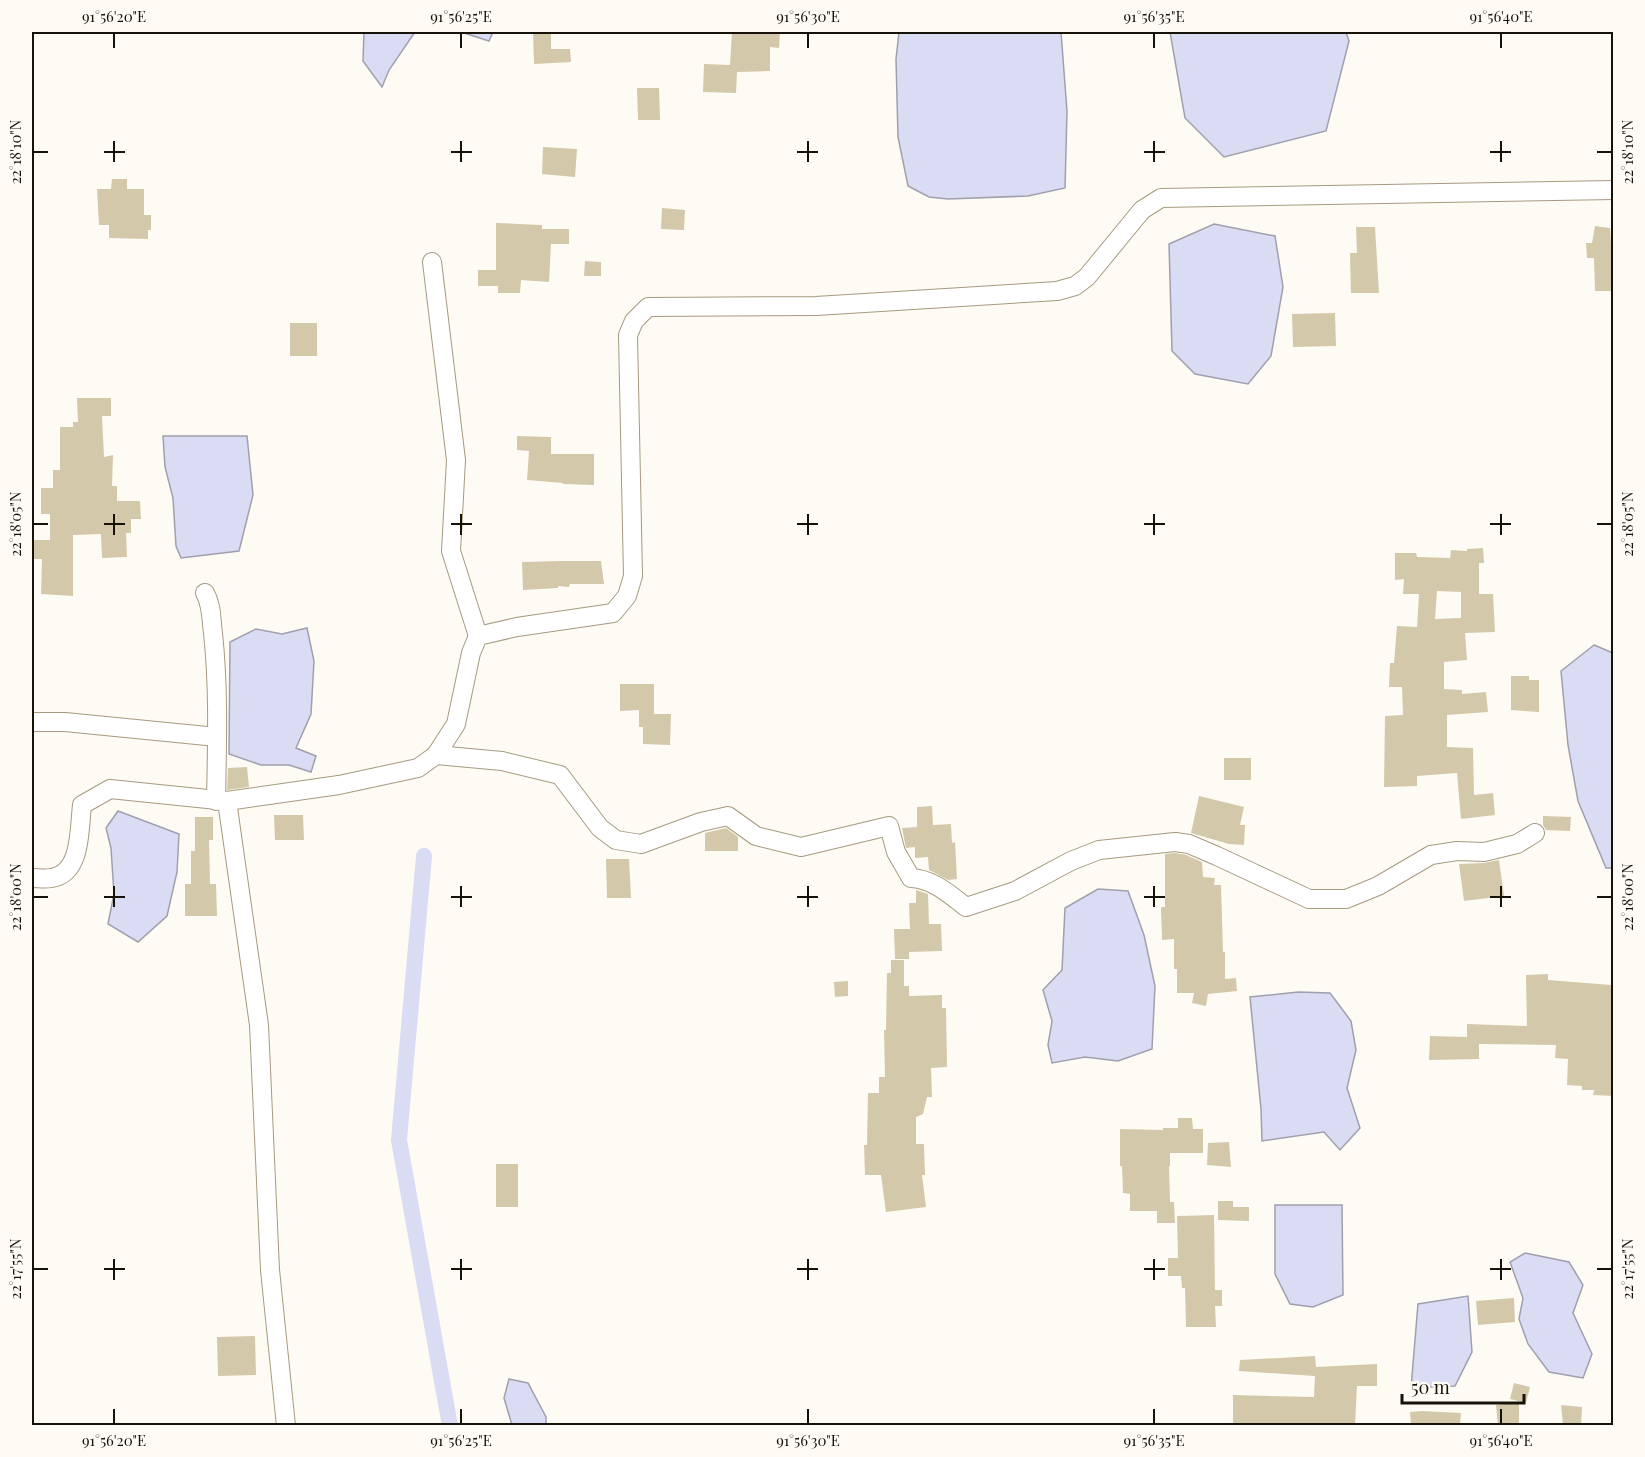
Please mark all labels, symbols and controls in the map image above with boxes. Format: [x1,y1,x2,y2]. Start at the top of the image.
text: 91°56'20"E [82,6,146,26]
text: 91°56'25"E [430,6,492,26]
text: 91°56'30"E [776,6,840,26]
text: 91°56'35"E [1123,6,1185,26]
text: 91°56'40"E [1469,6,1533,26]
text: 22°18'10"N [5,119,25,184]
text: 22°18'10"N [1617,119,1637,184]
text: 22°18'05"N [5,491,25,557]
text: 22°18'05"N [1617,491,1637,557]
text: 22°18'00"N [5,863,25,931]
text: 22°18'00"N [1617,863,1637,931]
text: 22°17'55"N [5,1238,25,1300]
text: 22°17'55"N [1617,1238,1637,1300]
scale bar [1402,1367,1524,1405]
text: 50 m [1411,1375,1450,1399]
text: 91°56'20"E [82,1430,146,1450]
text: 91°56'25"E [430,1430,492,1450]
text: 91°56'30"E [776,1430,840,1450]
text: 91°56'35"E [1123,1430,1185,1450]
text: 91°56'40"E [1469,1430,1533,1450]

